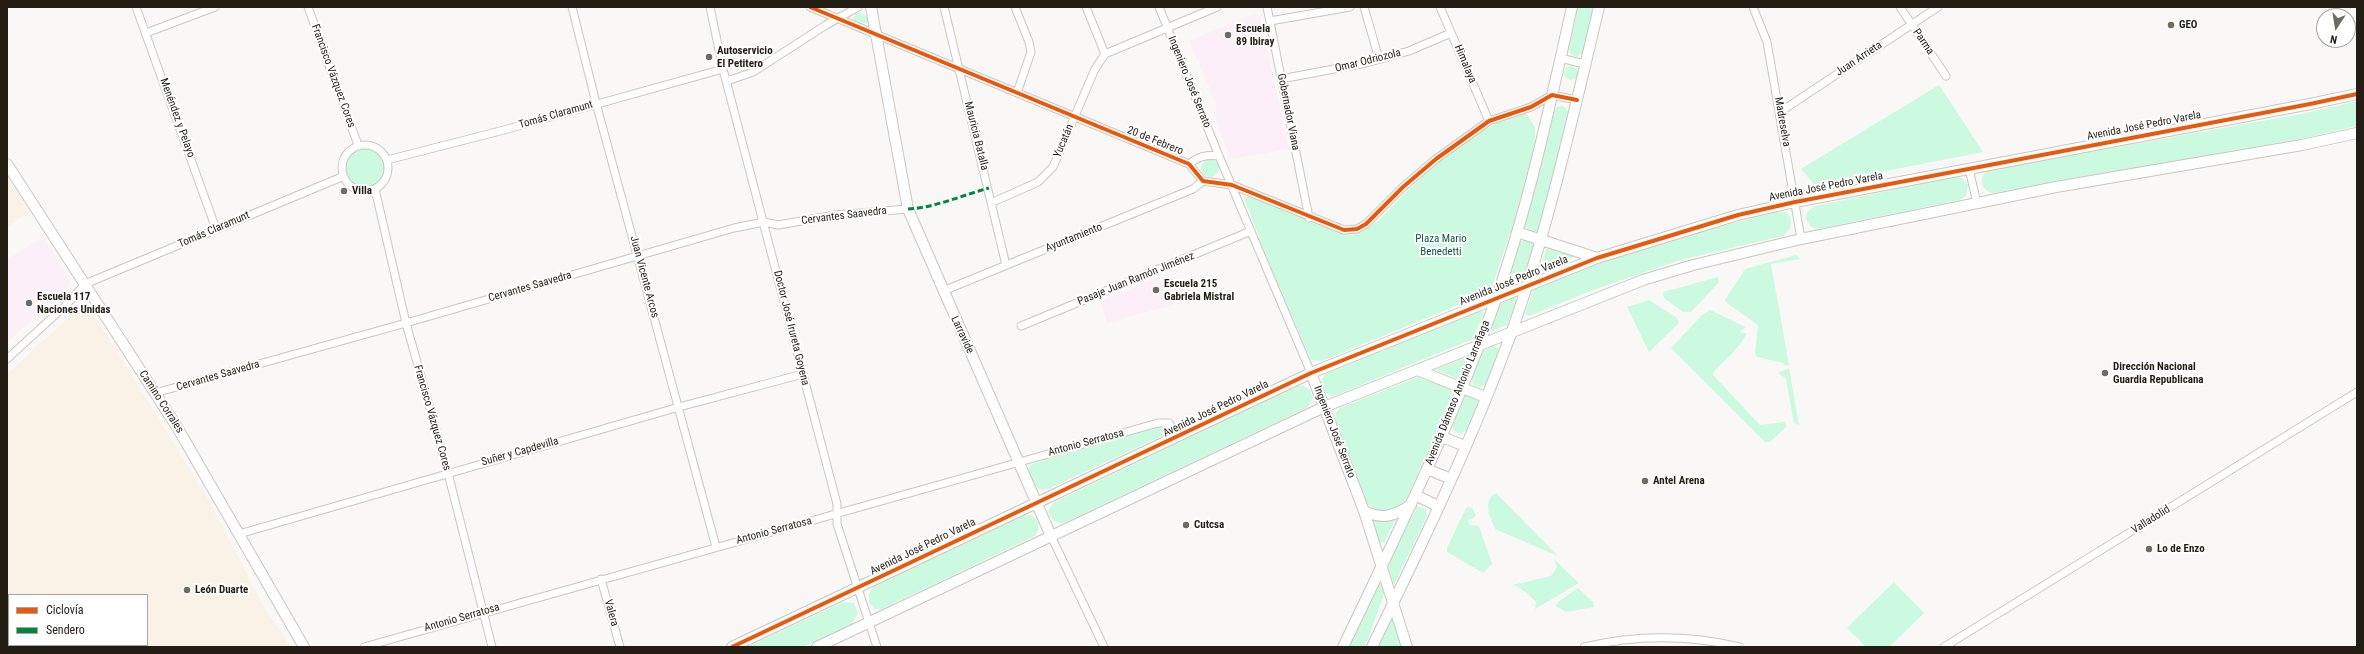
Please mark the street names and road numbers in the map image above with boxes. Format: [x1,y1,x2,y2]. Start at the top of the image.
street label: Francisco Vázquez Cores [308,22,358,130]
street label: Parma [1910,27,1936,57]
street label: Ingeniero José Serrato [1165,34,1213,130]
street label: Juan Arrieta [1833,39,1885,79]
street label: Himalaya [1451,43,1479,85]
street label: Omar Odriozola [1334,46,1402,76]
street label: Gobernador Viana [1274,72,1302,152]
street label: Menéndez y Pelayo [157,77,197,159]
street label: Madreselva [1771,96,1793,148]
street label: Tomás Claramunt [517,98,595,132]
street label: Mauricia Batalla [961,100,991,172]
street label: Avenida José Pedro Varela [2086,108,2202,144]
street label: Yucatán [1051,122,1077,160]
street label: 20 de Febrero [1125,124,1185,158]
street label: Avenida José Pedro Varela [1768,169,1884,205]
street label: Cervantes Saavedra [801,204,887,228]
street label: Tomás Claramunt [176,209,252,251]
street label: Ayuntamiento [1044,221,1104,255]
street label: Juan Vicente Arcos [627,235,661,319]
street label: Pasaje Juan Ramón Jiménez [1076,249,1196,309]
street label: Avenida José Pedro Varela [1458,253,1570,309]
street label: Cervantes Saavedra [487,269,573,305]
street label: Doctor José Irureta Goyena [770,269,812,387]
street label: Larravide [948,314,976,356]
street label: Avenida Dámaso Antonio Larrañaga [1423,319,1493,467]
street label: Cervantes Saavedra [175,358,261,394]
street label: Francisco Vázquez Cores [411,364,453,472]
street label: Camino Corrales [136,368,186,436]
street label: Avenida José Pedro Varela [1161,378,1271,440]
street label: Ingeniero José Serrato [1310,384,1358,480]
street label: Antonio Serratosa [1047,427,1125,459]
street label: Suñer y Capdevilla [480,435,560,469]
street label: Valladolid [2129,503,2173,537]
street label: Antonio Serratosa [735,515,813,547]
street label: Avenida José Pedro Varela [868,516,978,578]
street label: Valera [601,598,621,628]
street label: Antonio Serratosa [423,601,501,635]

